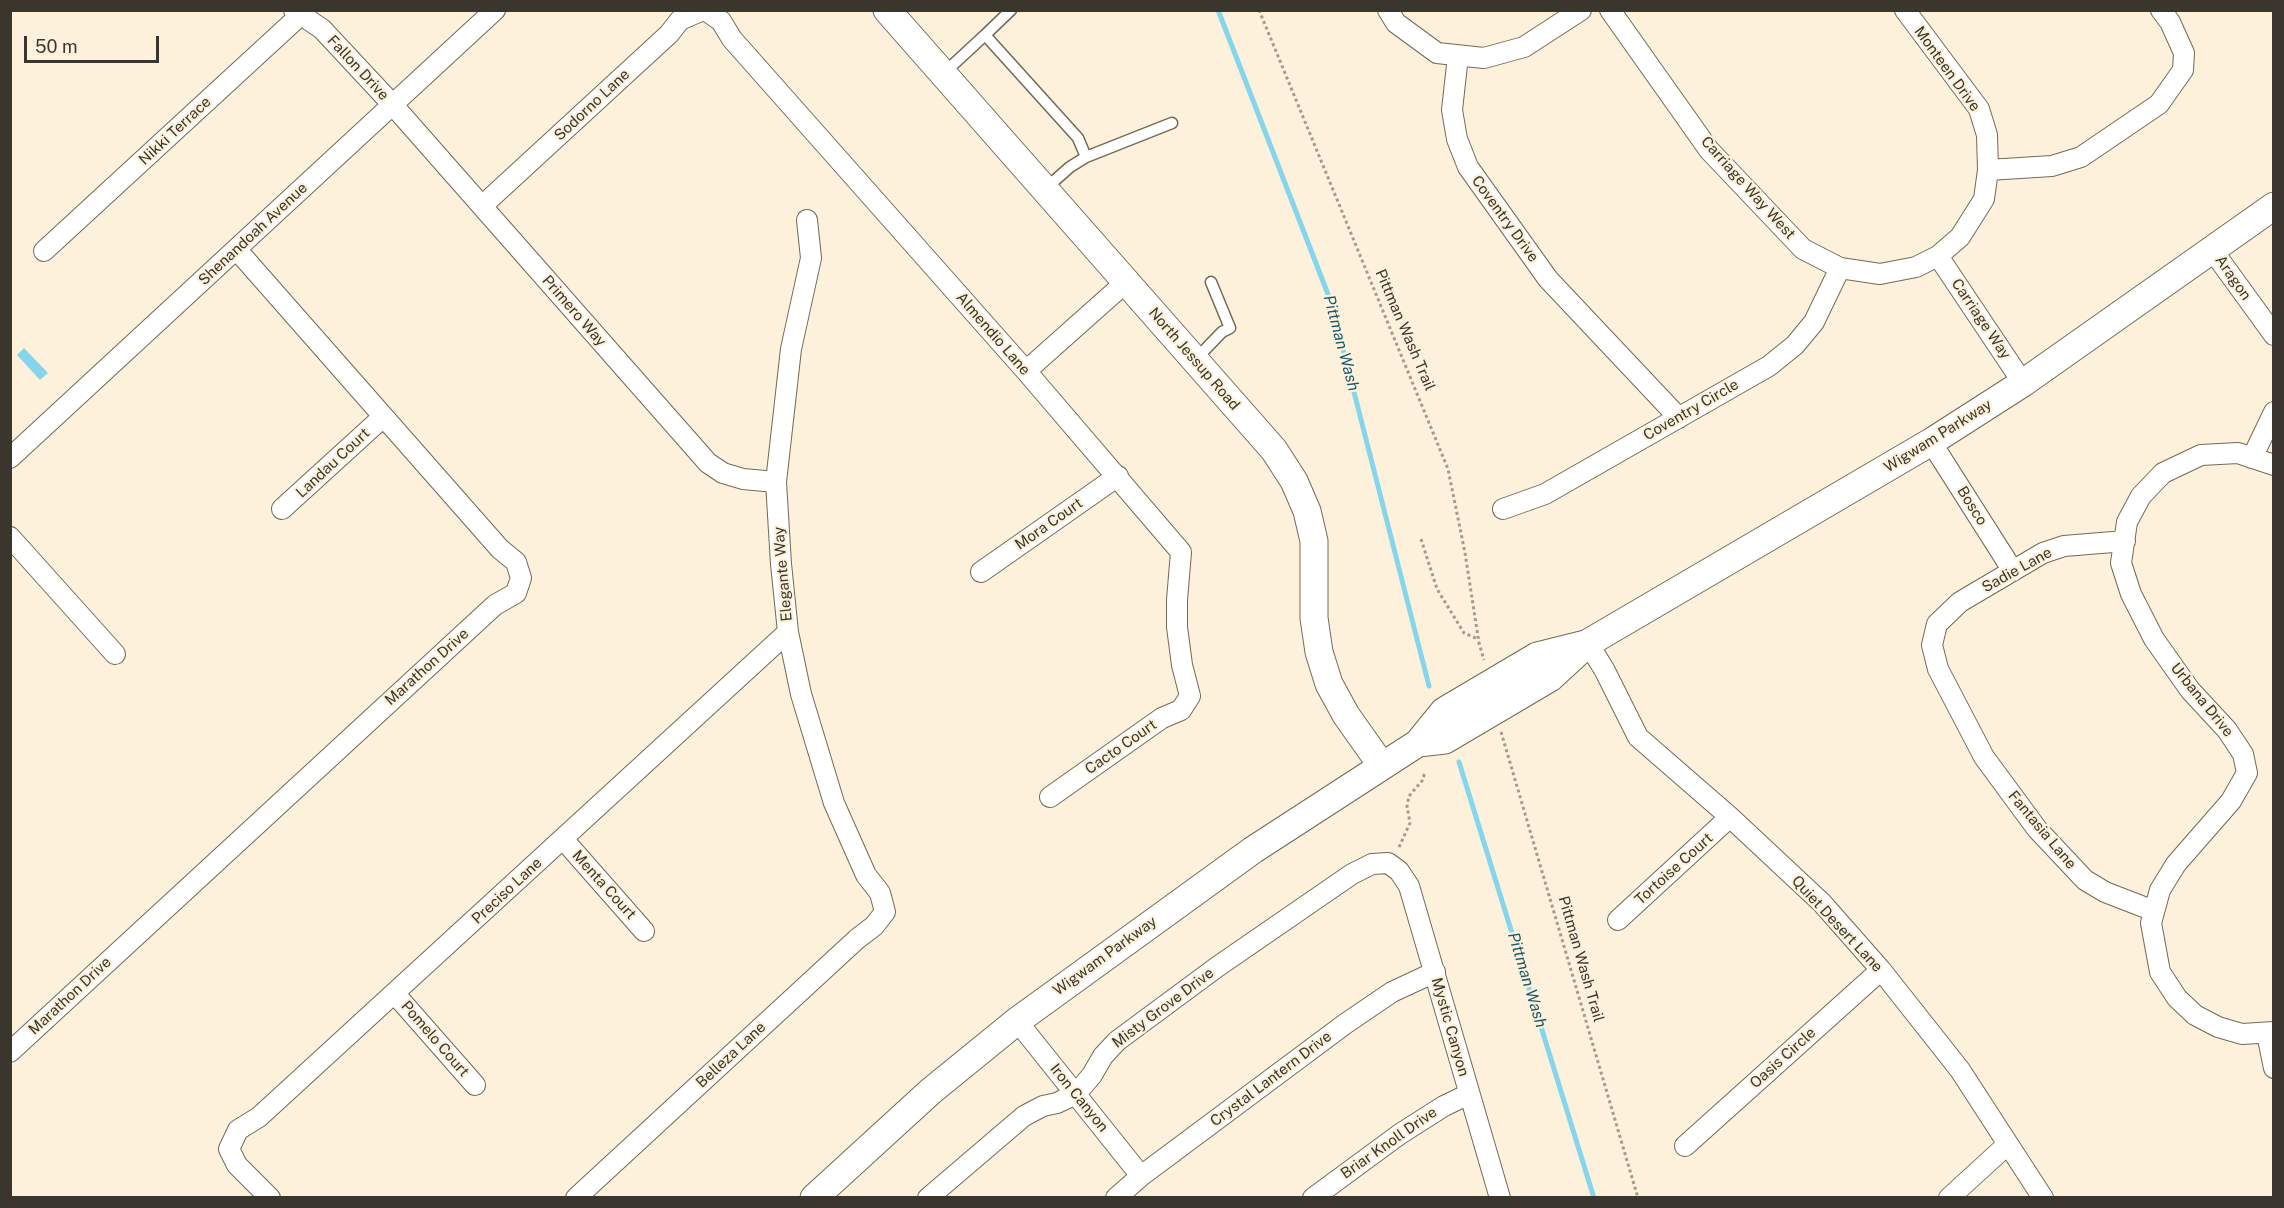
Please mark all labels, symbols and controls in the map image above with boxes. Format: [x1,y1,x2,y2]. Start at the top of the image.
street label: Monteen Drive [1910,23,1984,115]
scale bar [27,24,162,62]
street label: Fallon Drive [323,32,393,104]
text: 50 m [35,36,78,57]
street label: Sodorno Lane [551,66,633,144]
street label: Nikki Terrace [135,93,215,169]
street label: Carriage Way West [1697,133,1799,243]
street label: Coventry Drive [1468,172,1542,266]
street label: Shenandoah Avenue [195,179,311,289]
street label: Aragon [2211,252,2255,304]
street label: Pittman Wash Trail [1371,267,1439,393]
street label: Primero Way [538,272,610,350]
street label: Carriage Way [1947,275,2015,363]
street label: Almendio Lane [952,289,1034,379]
water label: Pittman Wash [1319,293,1363,393]
street label: North Jessup Road [1145,304,1243,414]
street label: Coventry Circle [1640,375,1742,445]
street label: Wigwam Parkway [1881,396,1995,476]
street label: Landau Court [292,424,374,502]
street label: Bosco [1953,483,1991,529]
street label: Mora Court [1012,494,1086,554]
street label: Elegante Way [770,526,796,622]
street label: Sadie Lane [1979,543,2055,597]
street label: Marathon Drive [381,625,473,709]
street label: Urbana Drive [2167,659,2237,741]
street label: Cacto Court [1082,716,1160,778]
street label: Fantasia Lane [2004,787,2080,873]
street label: Tortoise Court [1631,829,1717,909]
street label: Menta Court [568,847,640,923]
street label: Preciso Lane [468,854,546,928]
street label: Quiet Desert Lane [1788,872,1886,976]
street label: Pittman Wash Trail [1554,894,1608,1024]
street label: Wigwam Parkway [1050,912,1160,1000]
water label: Pittman Wash [1503,930,1551,1030]
street label: Marathon Drive [25,953,115,1039]
street label: Misty Grove Drive [1109,964,1217,1052]
street label: Mystic Canyon [1427,976,1473,1078]
street label: Pomelo Court [397,997,473,1081]
street label: Belleza Lane [692,1018,770,1092]
street label: Oasis Circle [1746,1024,1820,1092]
street label: Crystal Lantern Drive [1207,1028,1335,1130]
street label: Iron Canyon [1046,1060,1112,1136]
street label: Briar Knoll Drive [1337,1103,1441,1183]

